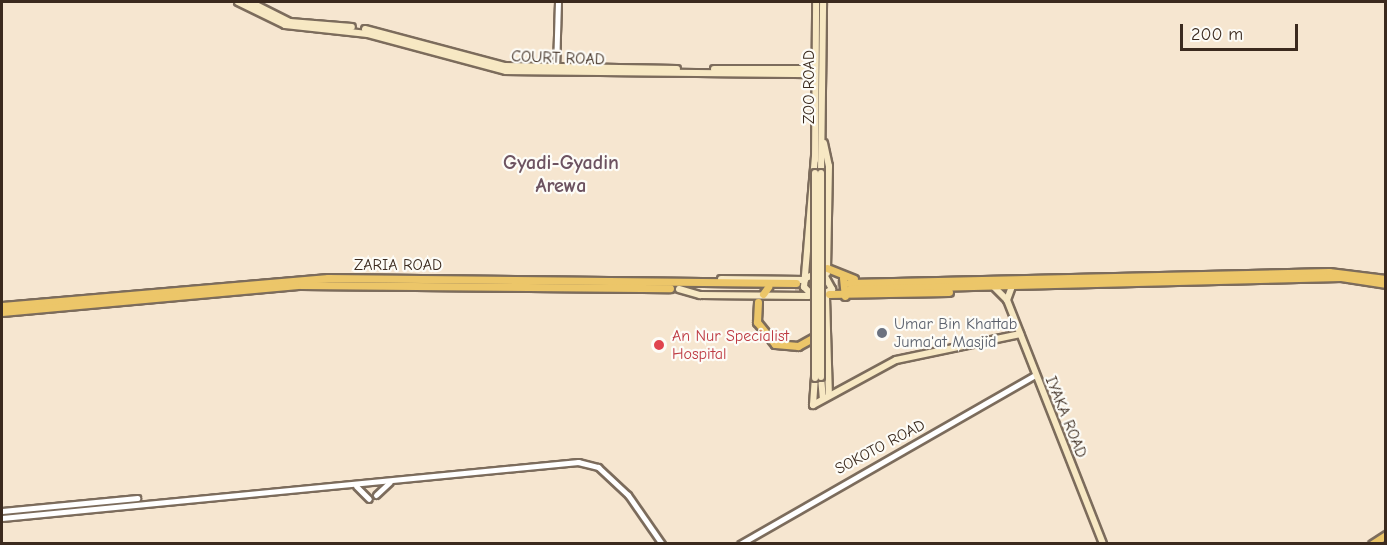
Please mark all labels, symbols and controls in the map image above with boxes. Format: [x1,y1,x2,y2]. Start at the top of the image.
scale bar [1183,12,1302,50]
text: 200 m [1191,24,1243,45]
street label: COURT ROAD [511,47,605,69]
street label: ZOO ROAD [799,50,819,124]
district label: Gyadi-Gyadin Arewa [503,150,619,197]
street label: ZARIA ROAD [354,255,442,275]
place label: Umar Bin Khattab Juma'at Masjid [894,314,1017,352]
place label: An Nur Specialist Hospital [672,326,789,364]
marker: Umar Bin Khattab Juma'at Masjid [875,326,889,340]
marker: An Nur Specialist Hospital [650,336,668,354]
street label: IYAKA ROAD [1041,373,1091,461]
street label: SOKOTO ROAD [832,415,928,479]

